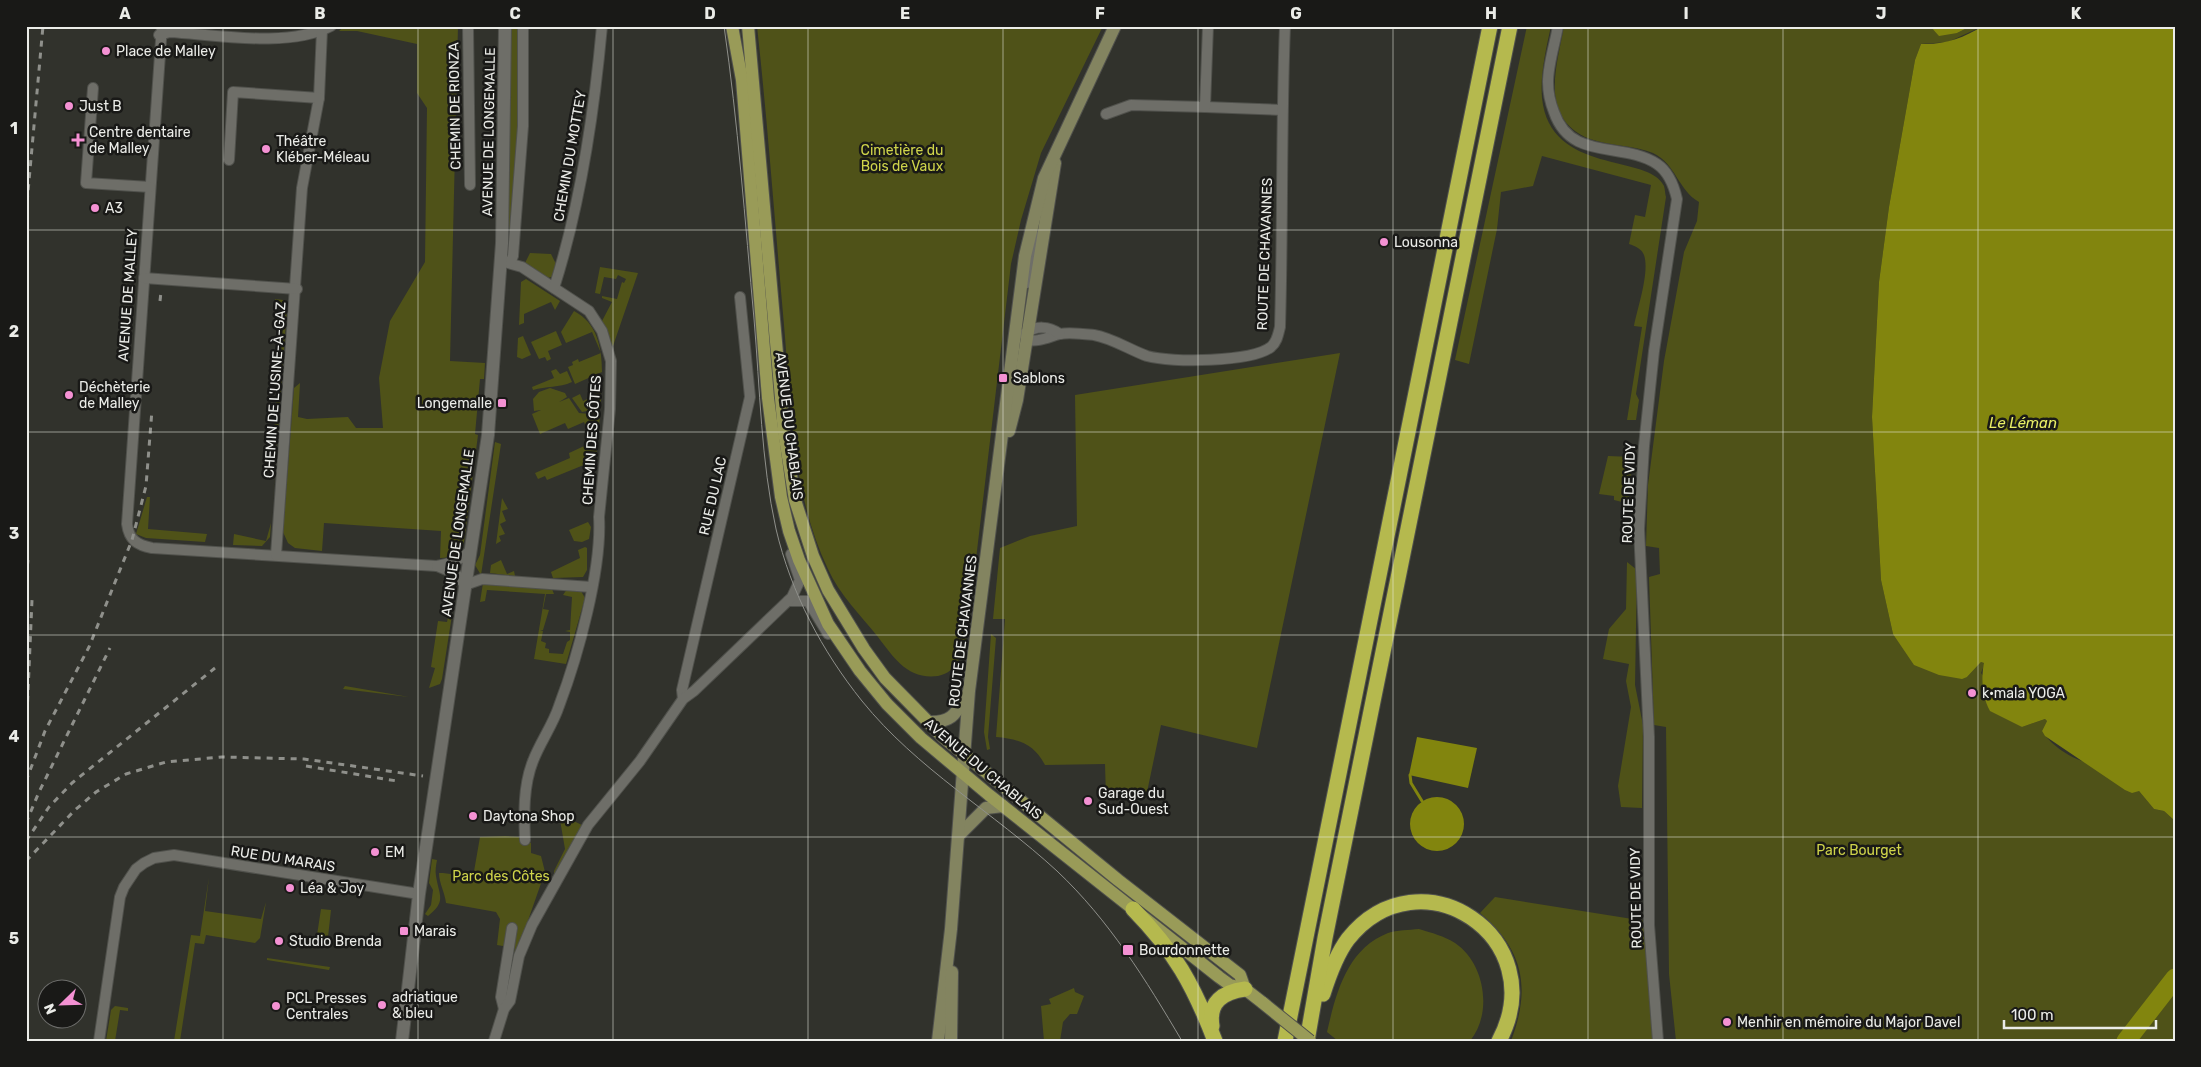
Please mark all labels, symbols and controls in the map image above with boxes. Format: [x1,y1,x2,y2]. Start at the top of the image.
text: A [119,4,131,23]
text: B [314,4,326,23]
text: C [509,4,521,23]
text: D [704,4,716,23]
text: E [900,4,910,23]
text: F [1095,4,1105,23]
text: G [1290,4,1302,23]
text: H [1485,4,1497,23]
text: I [1683,4,1689,23]
text: J [1876,4,1886,23]
text: K [2071,4,2082,23]
street label: CHEMIN DE RIONZA [445,42,465,170]
place label: Place de Malley [116,43,216,60]
marker: Place de Malley [100,45,112,57]
street label: AVENUE DE LONGEMALLE [479,47,499,217]
street label: CHEMIN DU MOTTEY [550,89,590,223]
place label: Just B [79,98,122,115]
marker: Just B [63,100,75,112]
text: 1 [10,119,18,138]
place label: Centre dentaire de Malley [89,124,191,157]
marker: Centre dentaire de Malley [71,133,85,147]
place label: Théâtre Kléber-Méleau [276,133,370,166]
park label: Cimetière du Bois de Vaux [861,142,944,175]
marker: Théâtre Kléber-Méleau [260,143,272,155]
street label: ROUTE DE CHAVANNES [1254,177,1276,331]
place label: A3 [105,200,123,217]
marker: A3 [89,202,101,214]
street label: AVENUE DE MALLEY [115,228,141,362]
place label: Lousonna [1394,234,1458,251]
marker: Lousonna [1378,236,1390,248]
street label: CHEMIN DE L'USINE-À-GAZ [259,301,290,479]
text: 2 [9,322,19,341]
street label: AVENUE DU CHABLAIS [772,351,807,501]
place label: Sablons [1013,370,1065,387]
marker: Sablons [997,372,1009,384]
street label: CHEMIN DES CÔTES [578,374,605,505]
place label: Déchèterie de Malley [79,379,151,412]
marker: Déchèterie de Malley [63,389,75,401]
place label: Longemalle [417,395,492,412]
marker: Longemalle [496,397,508,409]
water label: Le Léman [1989,414,2057,432]
street label: ROUTE DE VIDY [1619,442,1639,544]
street label: AVENUE DE LONGEMALLE [438,448,478,618]
street label: RUE DU LAC [696,455,730,537]
text: 3 [9,524,19,543]
street label: ROUTE DE CHAVANNES [945,554,981,708]
place label: k·mala YOGA [1982,685,2066,702]
marker: k·mala YOGA [1966,687,1978,699]
street label: AVENUE DU CHABLAIS [921,715,1046,823]
text: 4 [9,727,20,746]
place label: Garage du Sud-Ouest [1098,785,1169,818]
marker: Garage du Sud-Ouest [1082,795,1094,807]
place label: Daytona Shop [483,808,575,825]
marker: Daytona Shop [467,810,479,822]
street label: RUE DU MARAIS [230,842,337,876]
park label: Parc Bourget [1816,842,1902,859]
place label: EM [385,844,405,861]
marker: EM [369,846,381,858]
street label: ROUTE DE VIDY [1627,847,1645,949]
park label: Parc des Côtes [452,868,550,885]
place label: Léa & Joy [300,880,365,897]
marker: Léa & Joy [284,882,296,894]
place label: Marais [414,923,456,940]
marker: Marais [398,925,410,937]
text: 5 [9,929,19,948]
place label: Studio Brenda [289,933,382,950]
marker: Studio Brenda [273,935,285,947]
place label: Bourdonnette [1139,942,1230,959]
marker: Bourdonnette [1121,943,1135,957]
north arrow [38,980,88,1030]
place label: adriatique & bleu [392,989,458,1022]
place label: PCL Presses Centrales [286,990,367,1023]
scale bar [2004,997,2156,1029]
marker: adriatique & bleu [376,999,388,1011]
marker: PCL Presses Centrales [270,1000,282,1012]
text: N [41,1001,60,1017]
text: 100 m [2011,1006,2053,1024]
place label: Menhir en mémoire du Major Davel [1737,1014,1960,1031]
marker: Menhir en mémoire du Major Davel [1721,1016,1733,1028]

